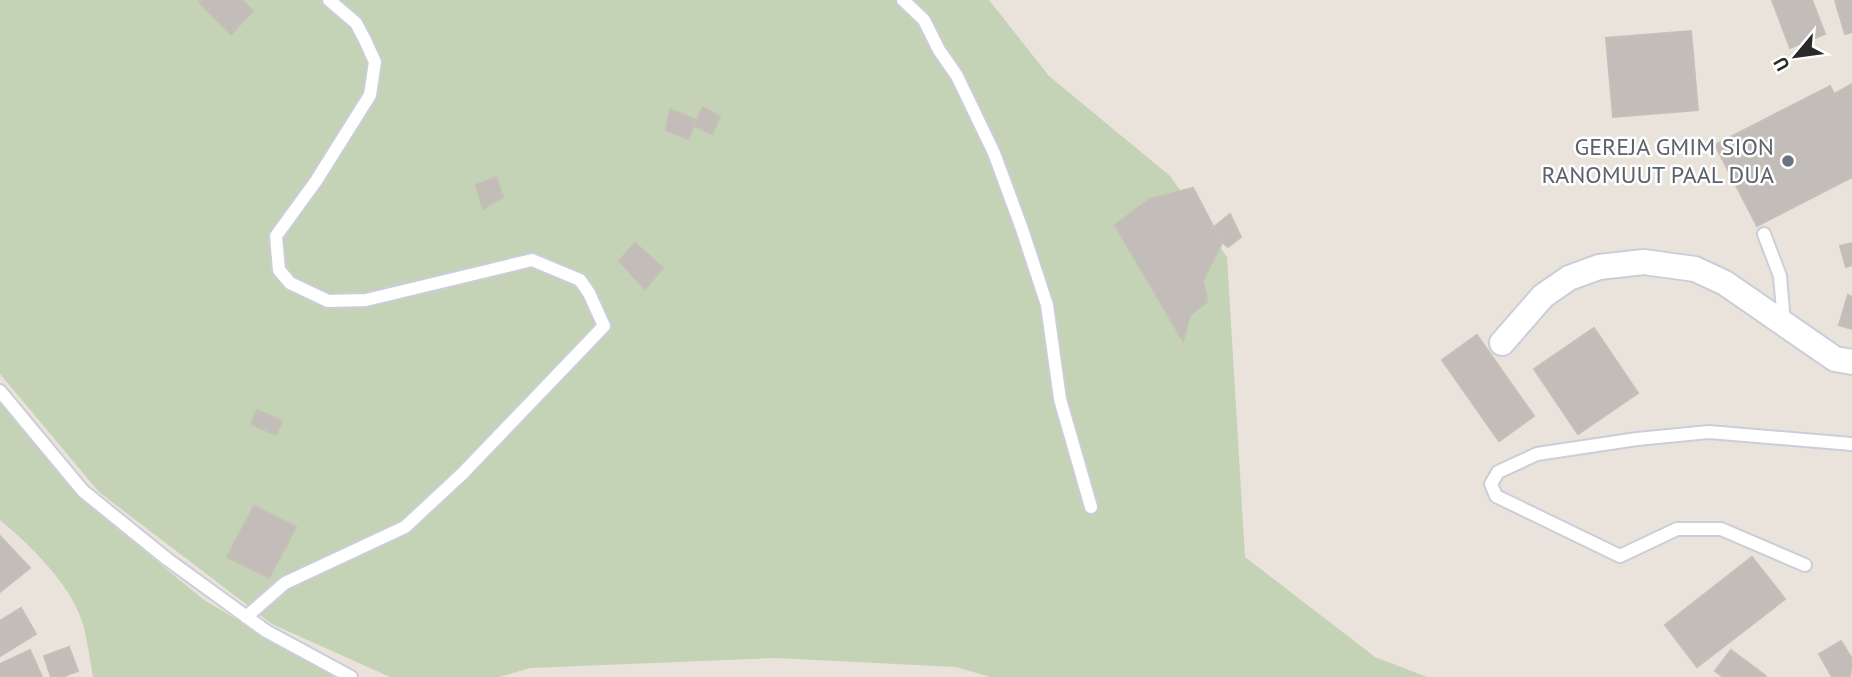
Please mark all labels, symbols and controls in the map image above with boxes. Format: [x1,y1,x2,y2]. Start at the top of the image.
north arrow [1761,21,1831,91]
text: U [1768,53,1795,75]
place label: GEREJA GMIM SION RANOMUUT PAAL DUA [1542,131,1774,190]
marker: GEREJA GMIM SION RANOMUUT PAAL DUA [1780,153,1796,169]

